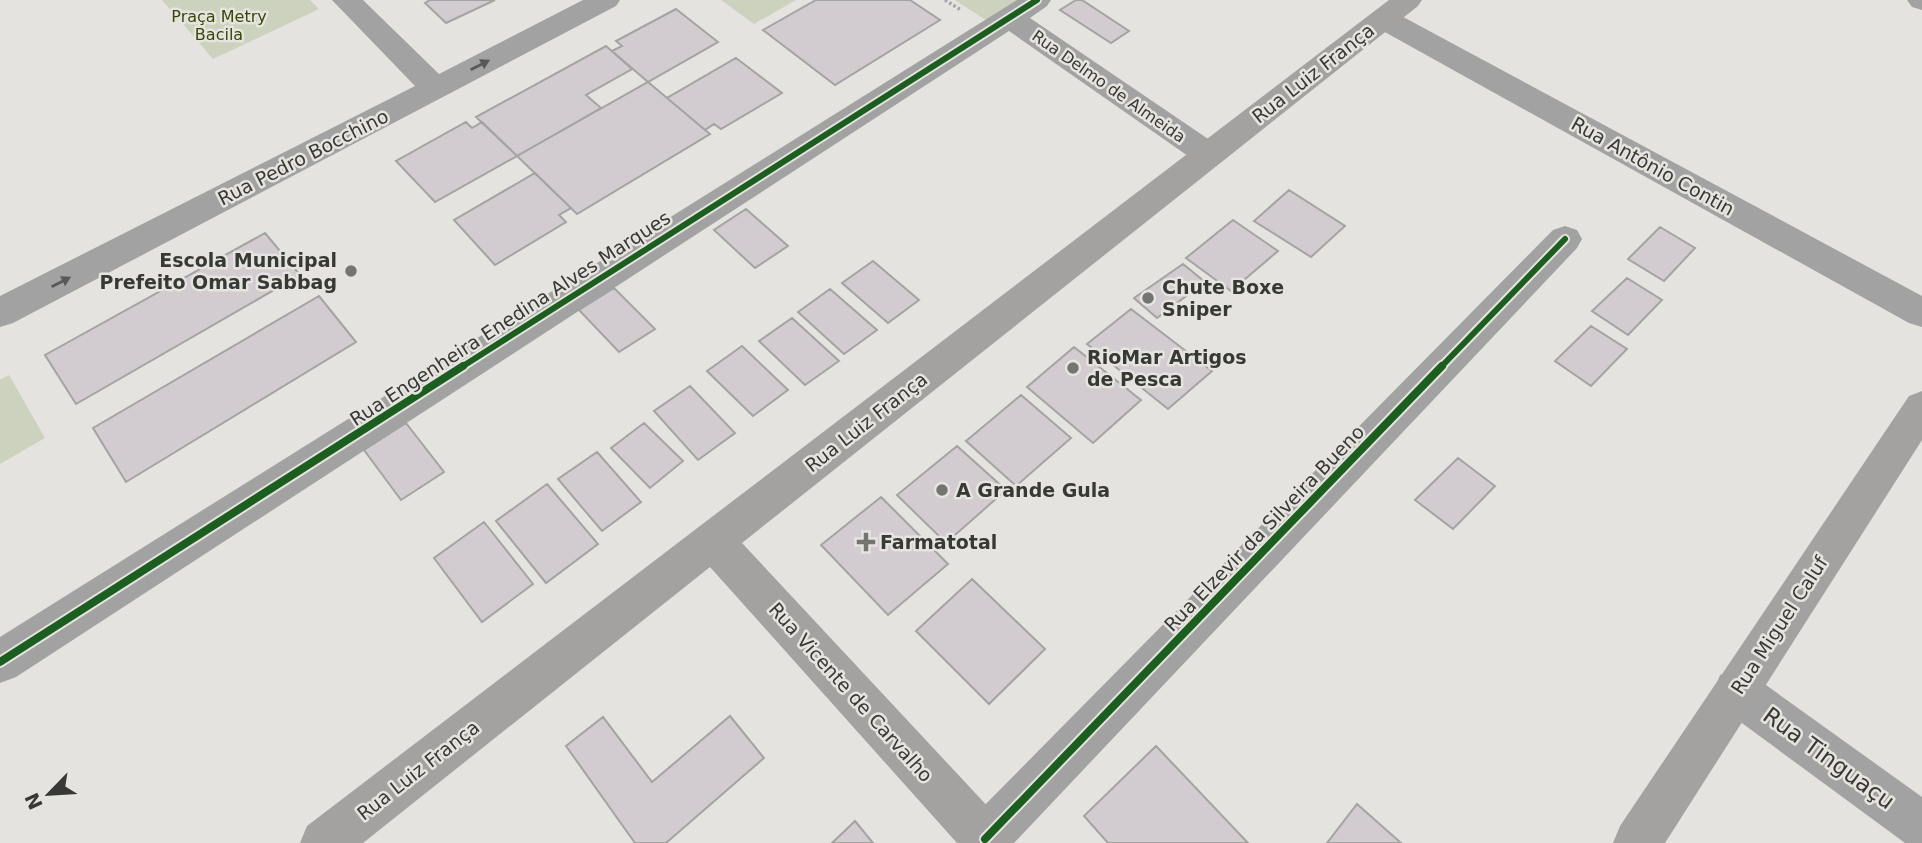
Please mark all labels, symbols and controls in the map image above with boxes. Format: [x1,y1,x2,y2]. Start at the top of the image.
park label: Praça Metry Bacila [171,7,267,44]
street label: Rua Luiz França [1248,19,1378,127]
street label: Rua Delmo de Almeida [1028,26,1189,147]
one-way arrow [471,59,491,71]
street label: Rua Pedro Bocchino [214,104,392,210]
street label: Rua Antônio Contin [1568,112,1738,220]
street label: Rua Engenheira Enedina Alves Marques [346,206,674,430]
place label: Escola Municipal Prefeito Omar Sabbag [100,249,337,293]
marker: Escola Municipal Prefeito Omar Sabbag [343,263,359,279]
one-way arrow [51,276,71,287]
place label: Chute Boxe Sniper [1162,276,1284,320]
marker: Chute Boxe Sniper [1140,290,1156,306]
place label: RioMar Artigos de Pesca [1087,346,1247,390]
marker: RioMar Artigos de Pesca [1065,360,1081,376]
street label: Rua Luiz França [801,368,931,476]
street label: Rua Elzevir da Silveira Bueno [1160,420,1368,636]
place label: A Grande Gula [956,479,1110,501]
marker: A Grande Gula [934,482,950,498]
place label: Farmatotal [880,531,997,553]
marker: Farmatotal [858,534,874,550]
street label: Rua Miguel Caluf [1726,551,1832,698]
street label: Rua Vicente de Carvalho [765,598,937,786]
street label: Rua Tinguaçu [1758,702,1900,814]
street label: Rua Luiz França [353,716,483,824]
north arrow [14,759,84,829]
text: N [20,789,47,813]

